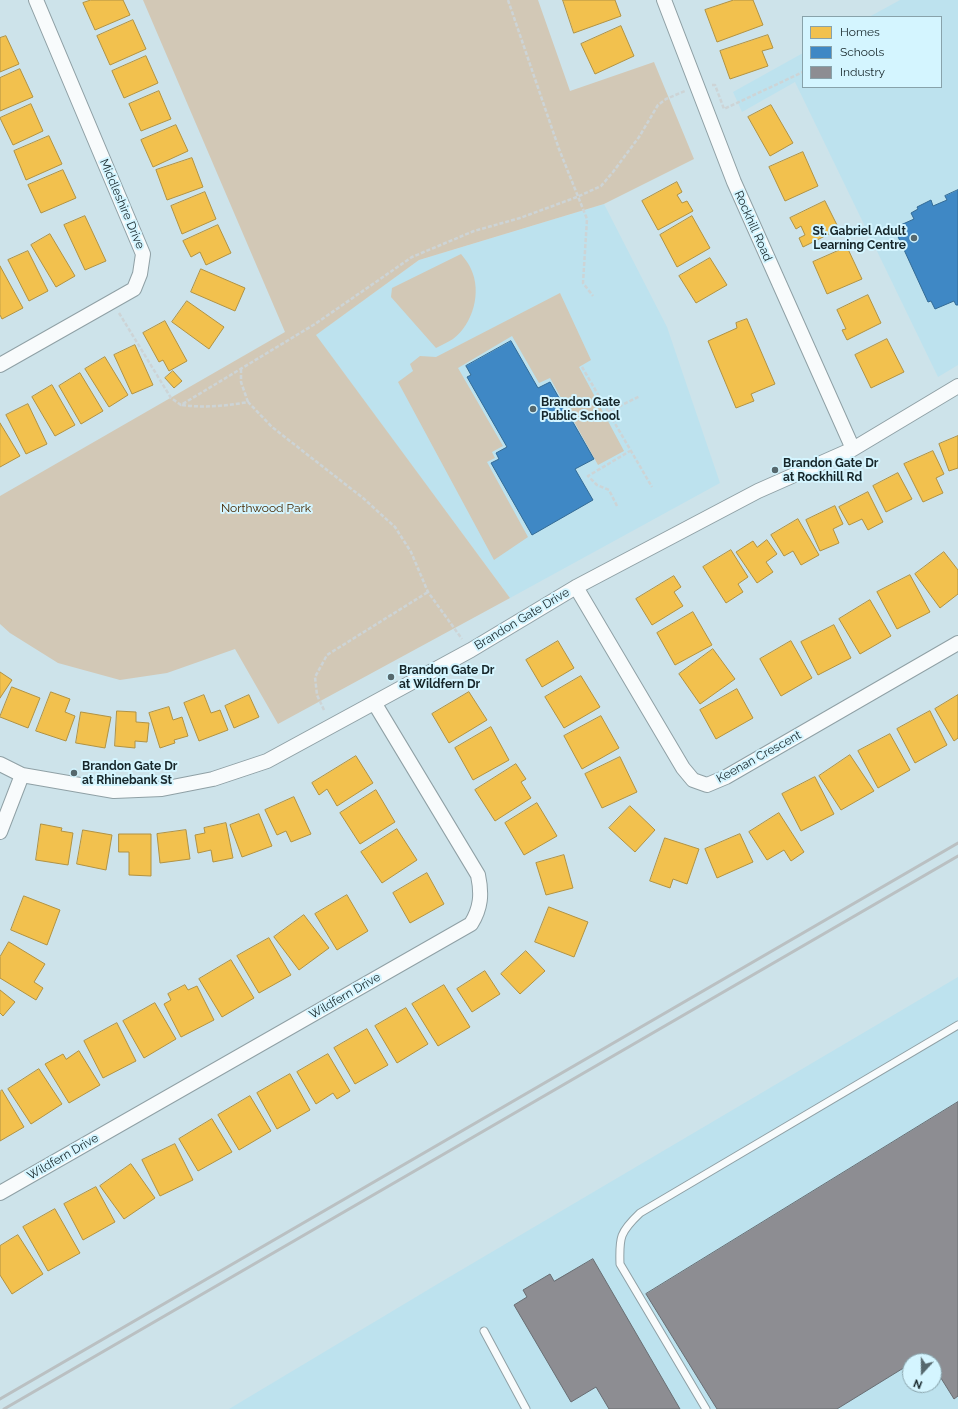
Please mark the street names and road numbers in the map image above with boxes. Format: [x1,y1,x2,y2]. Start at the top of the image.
street label: Middleshire Drive [97,157,147,251]
street label: Rockhill Road [731,188,775,264]
street label: Brandon Gate Drive [472,585,572,653]
street label: Keenan Crescent [714,728,804,786]
street label: Wildfern Drive [307,970,383,1022]
street label: Wildfern Drive [25,1131,101,1183]

